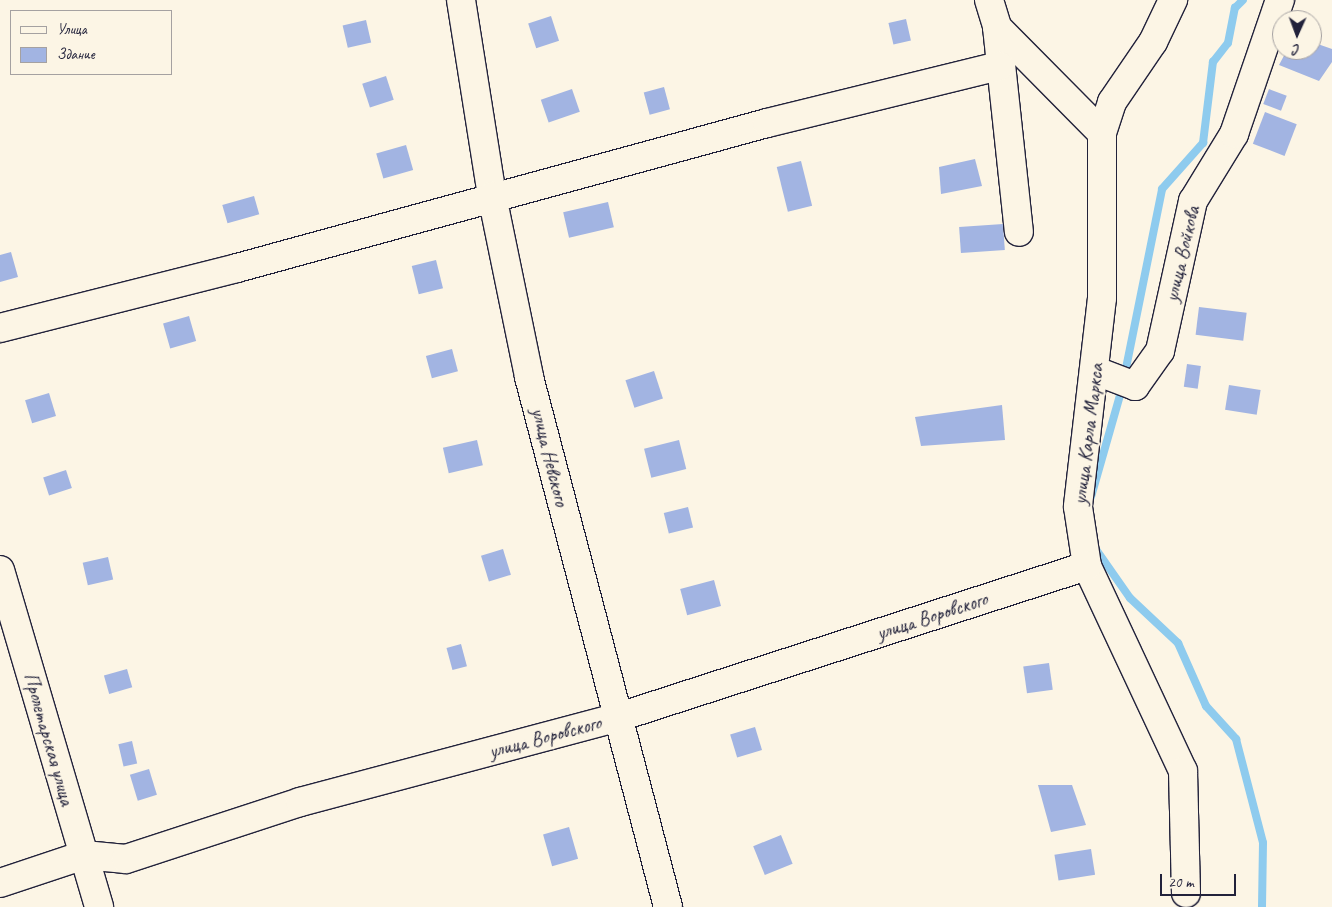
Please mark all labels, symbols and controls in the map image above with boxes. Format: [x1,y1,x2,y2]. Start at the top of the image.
legend [10,10,172,75]
north arrow [1272,10,1322,60]
text: Улица [57,20,87,39]
text: С [1293,41,1300,58]
text: Здание [57,45,95,64]
street label: улица Войкова [1159,204,1205,304]
street label: улица Карла Маркса [1068,363,1108,505]
street label: улица Невского [526,405,574,509]
street label: улица Воровского [873,587,991,645]
street label: Пролетарская улица [18,669,80,809]
street label: улица Воровского [486,710,604,764]
scale bar [1162,864,1238,896]
text: 20 m [1168,873,1194,892]

